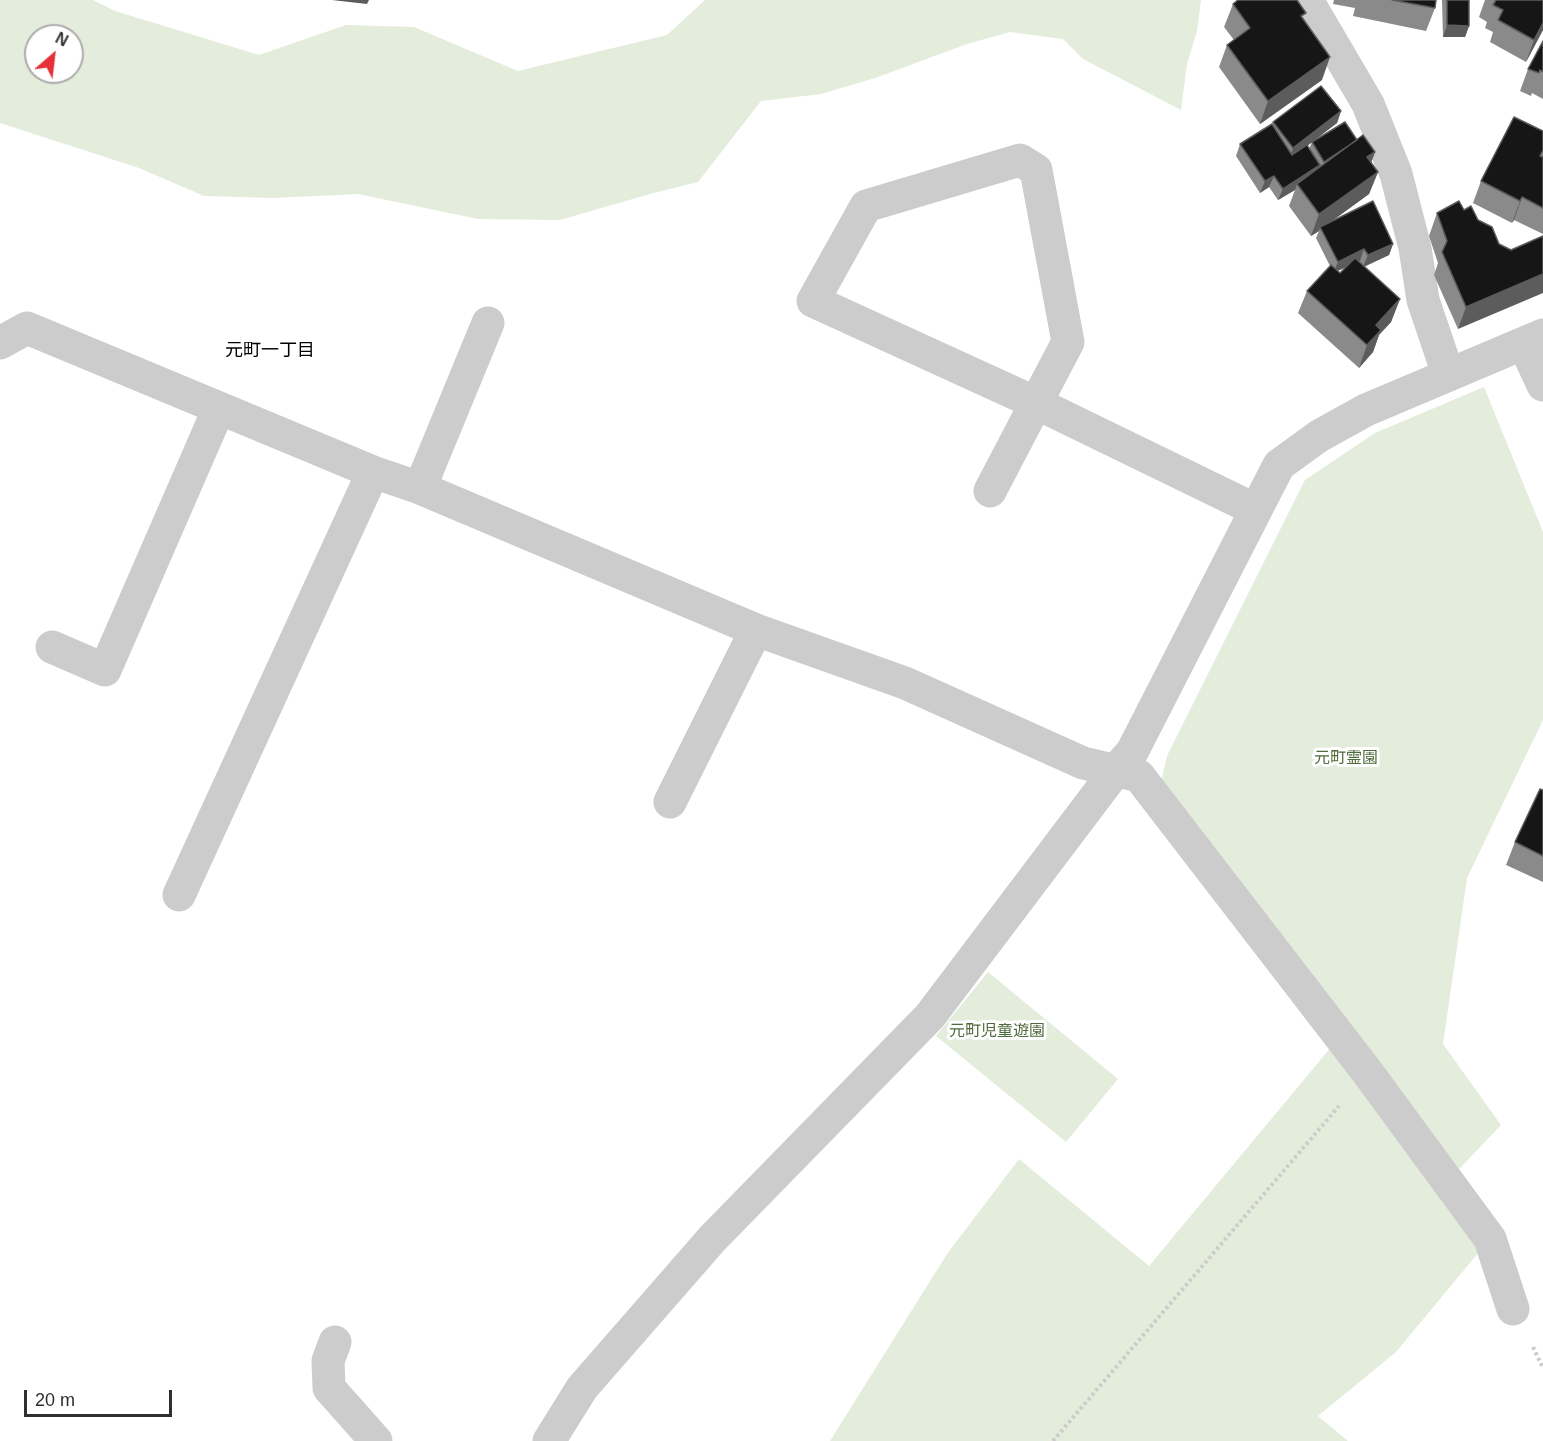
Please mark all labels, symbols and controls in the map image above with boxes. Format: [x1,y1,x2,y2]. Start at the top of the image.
north arrow [24,24,84,84]
text: N [53,29,71,50]
district label: 元町一丁目 [225,340,315,362]
park label: 元町霊園 [1314,749,1378,769]
park label: 元町児童遊園 [949,1022,1045,1042]
scale bar [27,1378,176,1416]
text: 20 m [35,1390,75,1410]

